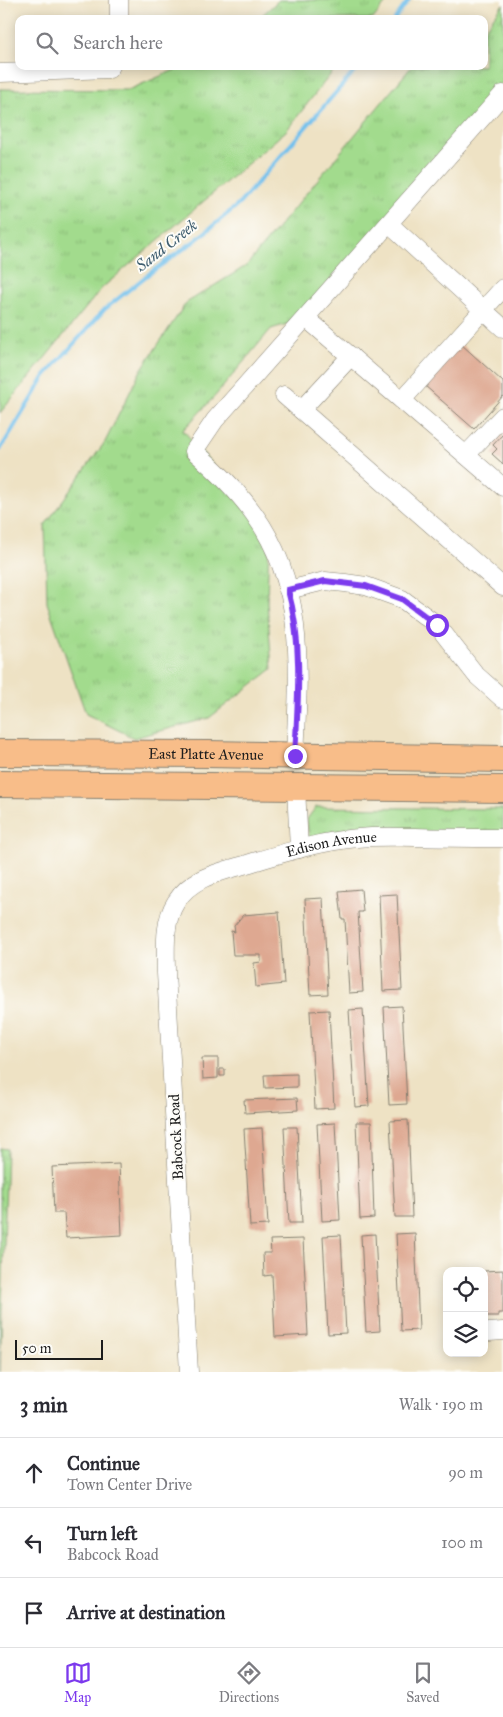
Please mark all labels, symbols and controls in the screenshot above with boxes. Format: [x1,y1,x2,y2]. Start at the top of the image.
search box [15,15,488,70]
icon: search [33,29,61,57]
text: Search here [73,31,163,54]
water label: Sand Creek [131,216,201,276]
route start [426,614,449,637]
street label: East Platte Avenue [148,745,264,764]
route end [284,745,307,768]
street label: Edison Avenue [284,828,377,861]
street label: Babcock Road [165,1093,187,1180]
map controls [443,1267,488,1357]
button: locate [443,1267,488,1312]
button: layers [443,1312,488,1357]
scale bar [15,1337,102,1360]
text: 50 m [22,1340,51,1357]
text: 3 min [20,1392,68,1418]
text: Walk · 190 m [399,1395,483,1414]
text: Continue [67,1452,140,1475]
icon: ahead [20,1459,48,1487]
text: 90 m [448,1463,483,1482]
text: Town Center Drive [67,1475,192,1494]
text: Turn left [67,1522,137,1545]
icon: left [20,1529,48,1557]
text: 100 m [441,1533,483,1552]
text: Babcock Road [67,1545,159,1564]
icon: arrive [20,1599,48,1627]
text: Arrive at destination [67,1601,225,1624]
tab: Map [64,1659,92,1706]
tab: Directions [219,1659,279,1706]
tab: Saved [406,1659,439,1706]

